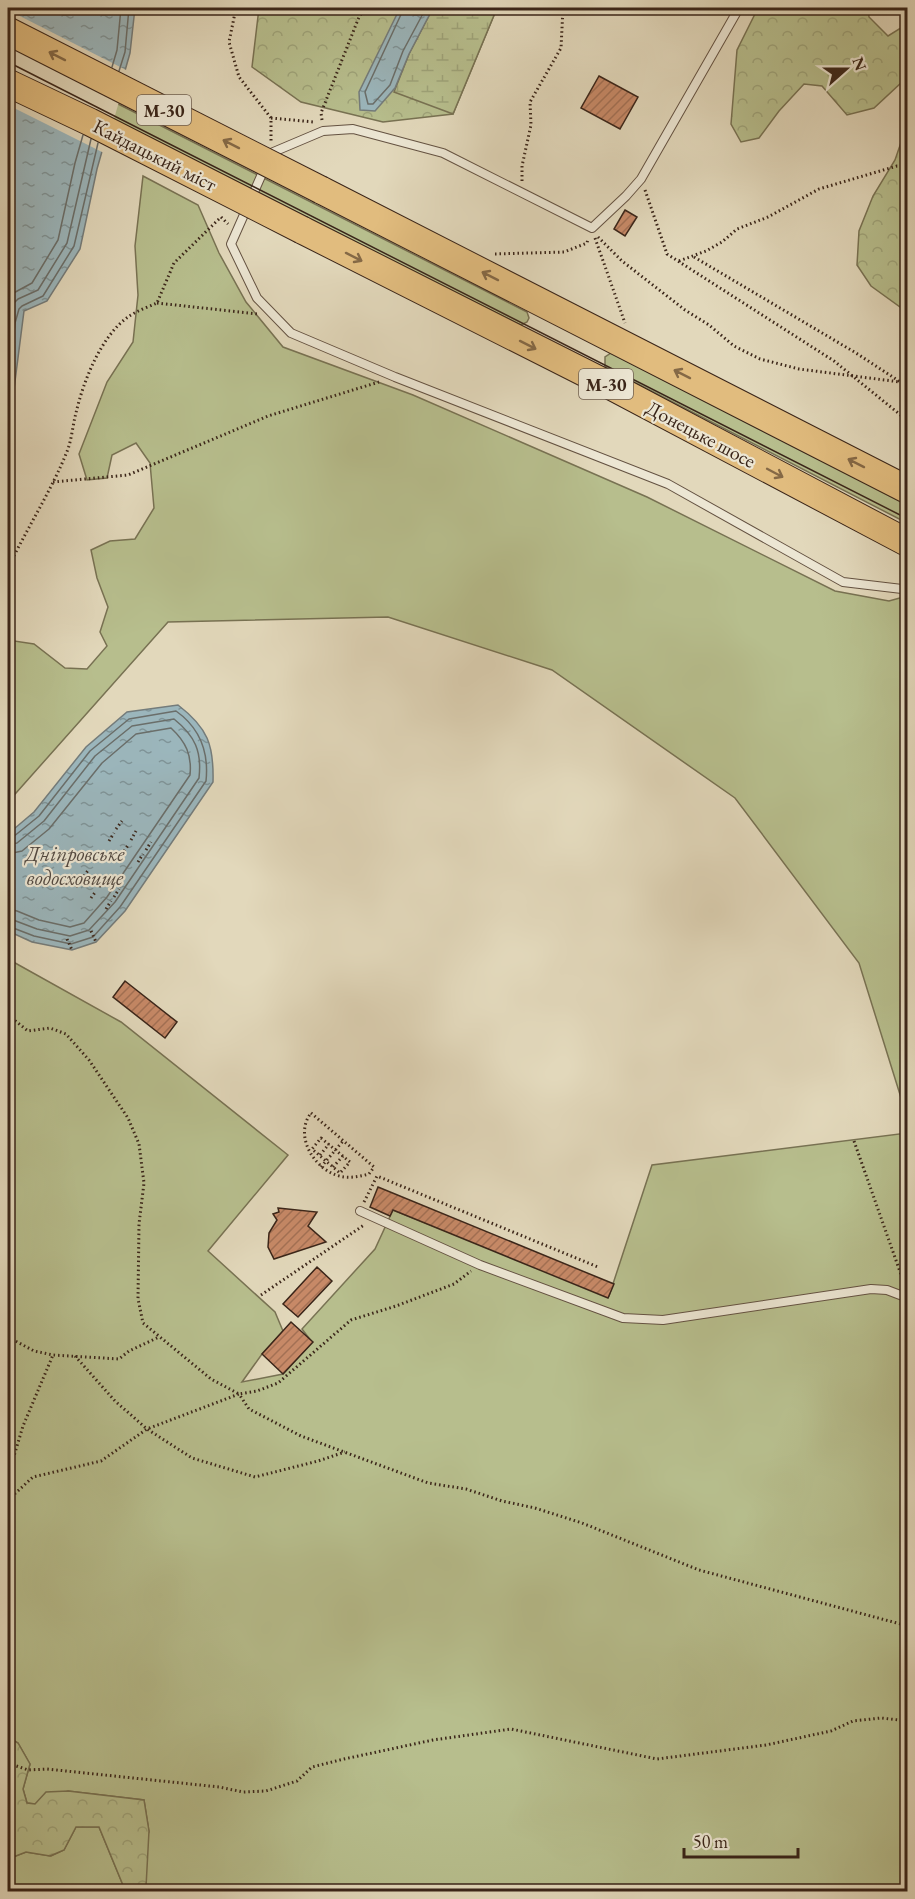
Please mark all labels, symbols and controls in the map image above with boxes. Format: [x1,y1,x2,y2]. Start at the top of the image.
north arrow [816,39,876,99]
one-way arrow [48,50,66,62]
text: N [847,54,872,74]
road number: М-30 [137,95,191,125]
street label: Кайдацький міст [89,113,221,197]
one-way arrow [223,138,240,150]
one-way arrow [344,251,362,263]
one-way arrow [481,270,499,281]
one-way arrow [519,339,537,351]
one-way arrow [674,367,692,379]
road number: М-30 [579,369,633,399]
street label: Донецьке шосе [642,394,760,474]
one-way arrow [847,457,865,468]
one-way arrow [766,468,784,479]
water label: Дніпровське водосховище [24,840,125,891]
scale bar [684,1821,798,1859]
text: 50 m [693,1830,728,1853]

